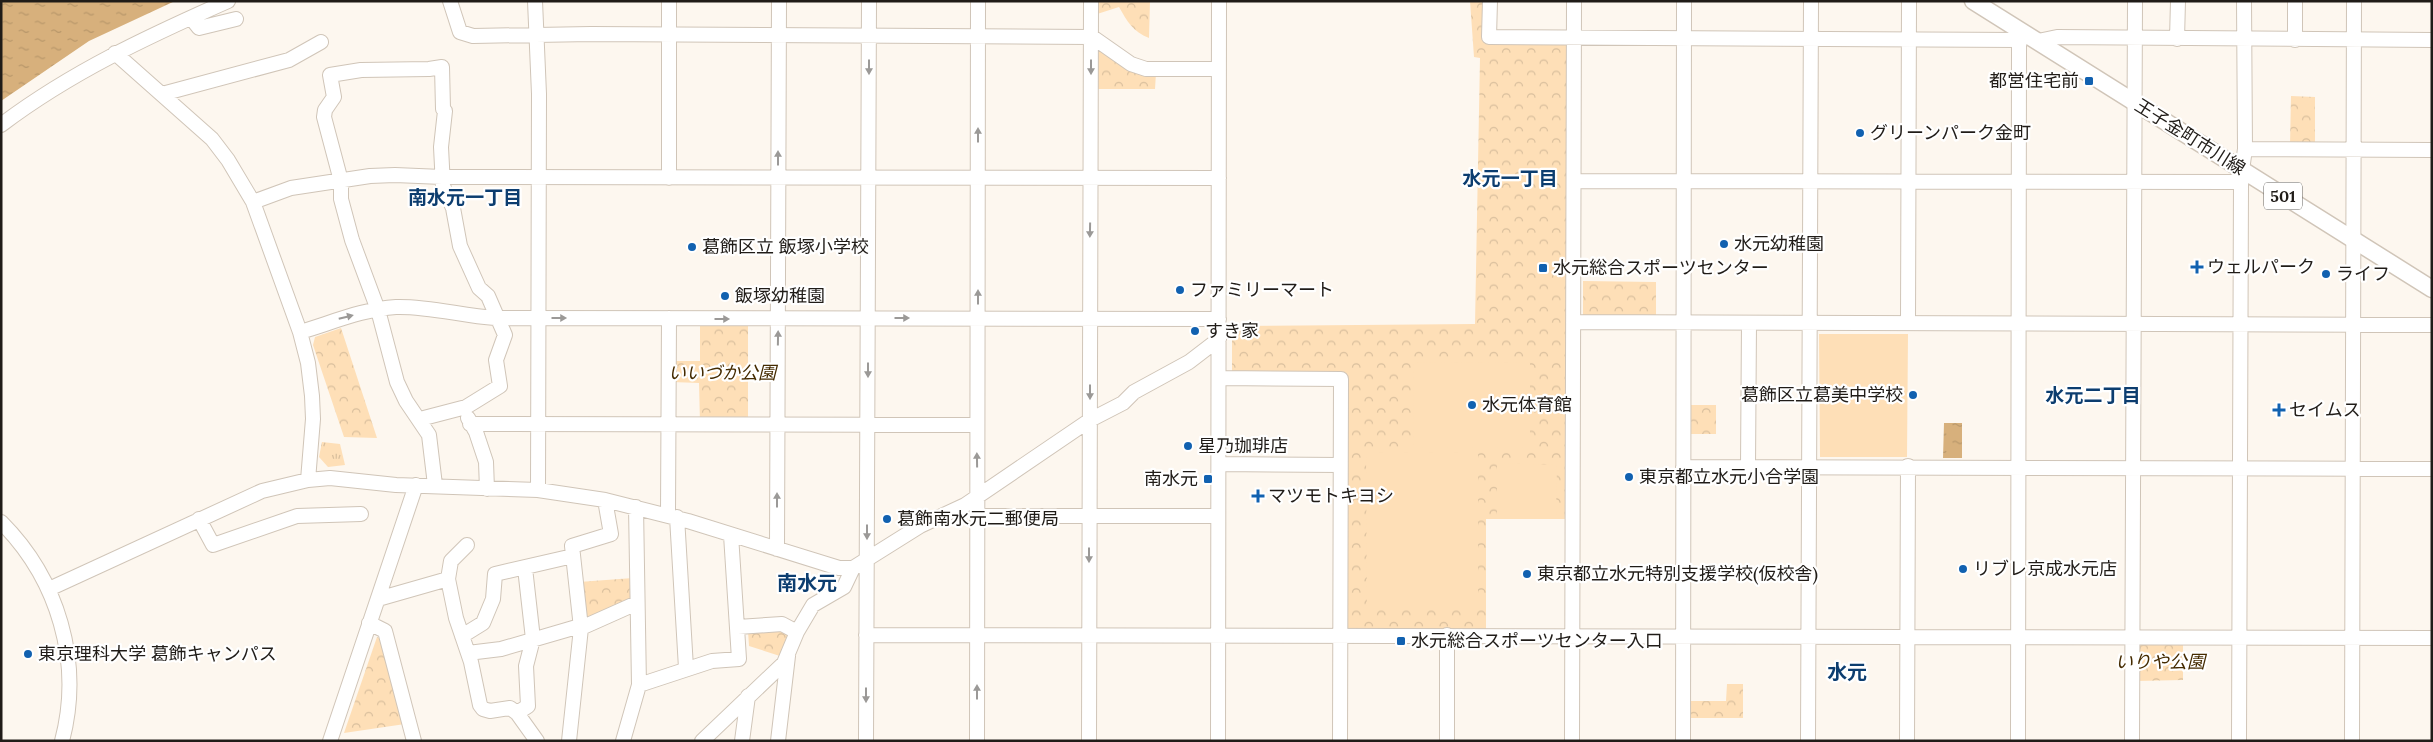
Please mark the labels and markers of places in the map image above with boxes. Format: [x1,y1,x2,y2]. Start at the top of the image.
place label: 都営住宅前 [1989,69,2079,92]
marker: 都営住宅前 [2083,75,2095,87]
place label: グリーンパーク金町 [1870,121,2031,144]
marker: グリーンパーク金町 [1854,127,1866,139]
place label: 水元幼稚園 [1734,232,1824,255]
place label: 葛飾区立 飯塚小学校 [702,235,869,258]
marker: 水元幼稚園 [1718,238,1730,250]
marker: 葛飾区立 飯塚小学校 [686,241,698,253]
place label: ウェルパーク [2207,255,2315,278]
place label: 水元総合スポーツセンター [1553,256,1769,279]
marker: ウェルパーク [2191,261,2203,273]
marker: 水元総合スポーツセンター [1537,262,1549,274]
place label: ライフ [2336,262,2390,285]
marker: ライフ [2320,268,2332,280]
place label: ファミリーマート [1190,278,1334,301]
place label: 飯塚幼稚園 [735,284,825,307]
marker: ファミリーマート [1174,284,1186,296]
marker: 飯塚幼稚園 [719,290,731,302]
place label: すき家 [1205,319,1259,342]
marker: すき家 [1189,325,1201,337]
place label: 葛飾区立葛美中学校 [1741,383,1903,406]
marker: 葛飾区立葛美中学校 [1907,389,1919,401]
place label: 水元体育館 [1482,393,1572,416]
place label: セイムス [2289,398,2361,421]
marker: 水元体育館 [1466,399,1478,411]
marker: セイムス [2273,404,2285,416]
place label: 星乃珈琲店 [1198,434,1288,457]
marker: 星乃珈琲店 [1182,440,1194,452]
place label: 東京都立水元小合学園 [1639,465,1819,488]
place label: 南水元 [1144,467,1198,490]
marker: 東京都立水元小合学園 [1623,471,1635,483]
marker: 南水元 [1202,473,1214,485]
place label: マツモトキヨシ [1268,484,1394,507]
marker: マツモトキヨシ [1252,490,1264,502]
place label: 葛飾南水元二郵便局 [897,507,1059,530]
marker: 葛飾南水元二郵便局 [881,513,893,525]
place label: リブレ京成水元店 [1973,557,2117,580]
place label: 東京都立水元特別支援学校(仮校舎) [1537,562,1818,585]
marker: リブレ京成水元店 [1957,563,1969,575]
marker: 東京都立水元特別支援学校(仮校舎) [1521,568,1533,580]
place label: 水元総合スポーツセンター入口 [1411,629,1663,652]
marker: 水元総合スポーツセンター入口 [1395,635,1407,647]
place label: 東京理科大学 葛飾キャンパス [38,642,277,665]
marker: 東京理科大学 葛飾キャンパス [22,648,34,660]

